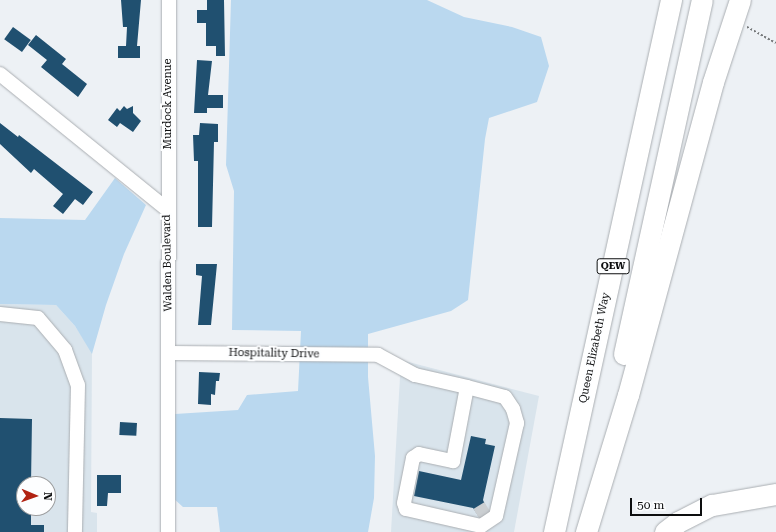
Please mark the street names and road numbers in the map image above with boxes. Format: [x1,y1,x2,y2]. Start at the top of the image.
street label: Murdock Avenue [161,59,175,149]
street label: Walden Boulevard [161,214,175,312]
road number: QEW [596,258,630,274]
street label: Queen Elizabeth Way [577,292,613,404]
street label: Hospitality Drive [228,347,320,361]

